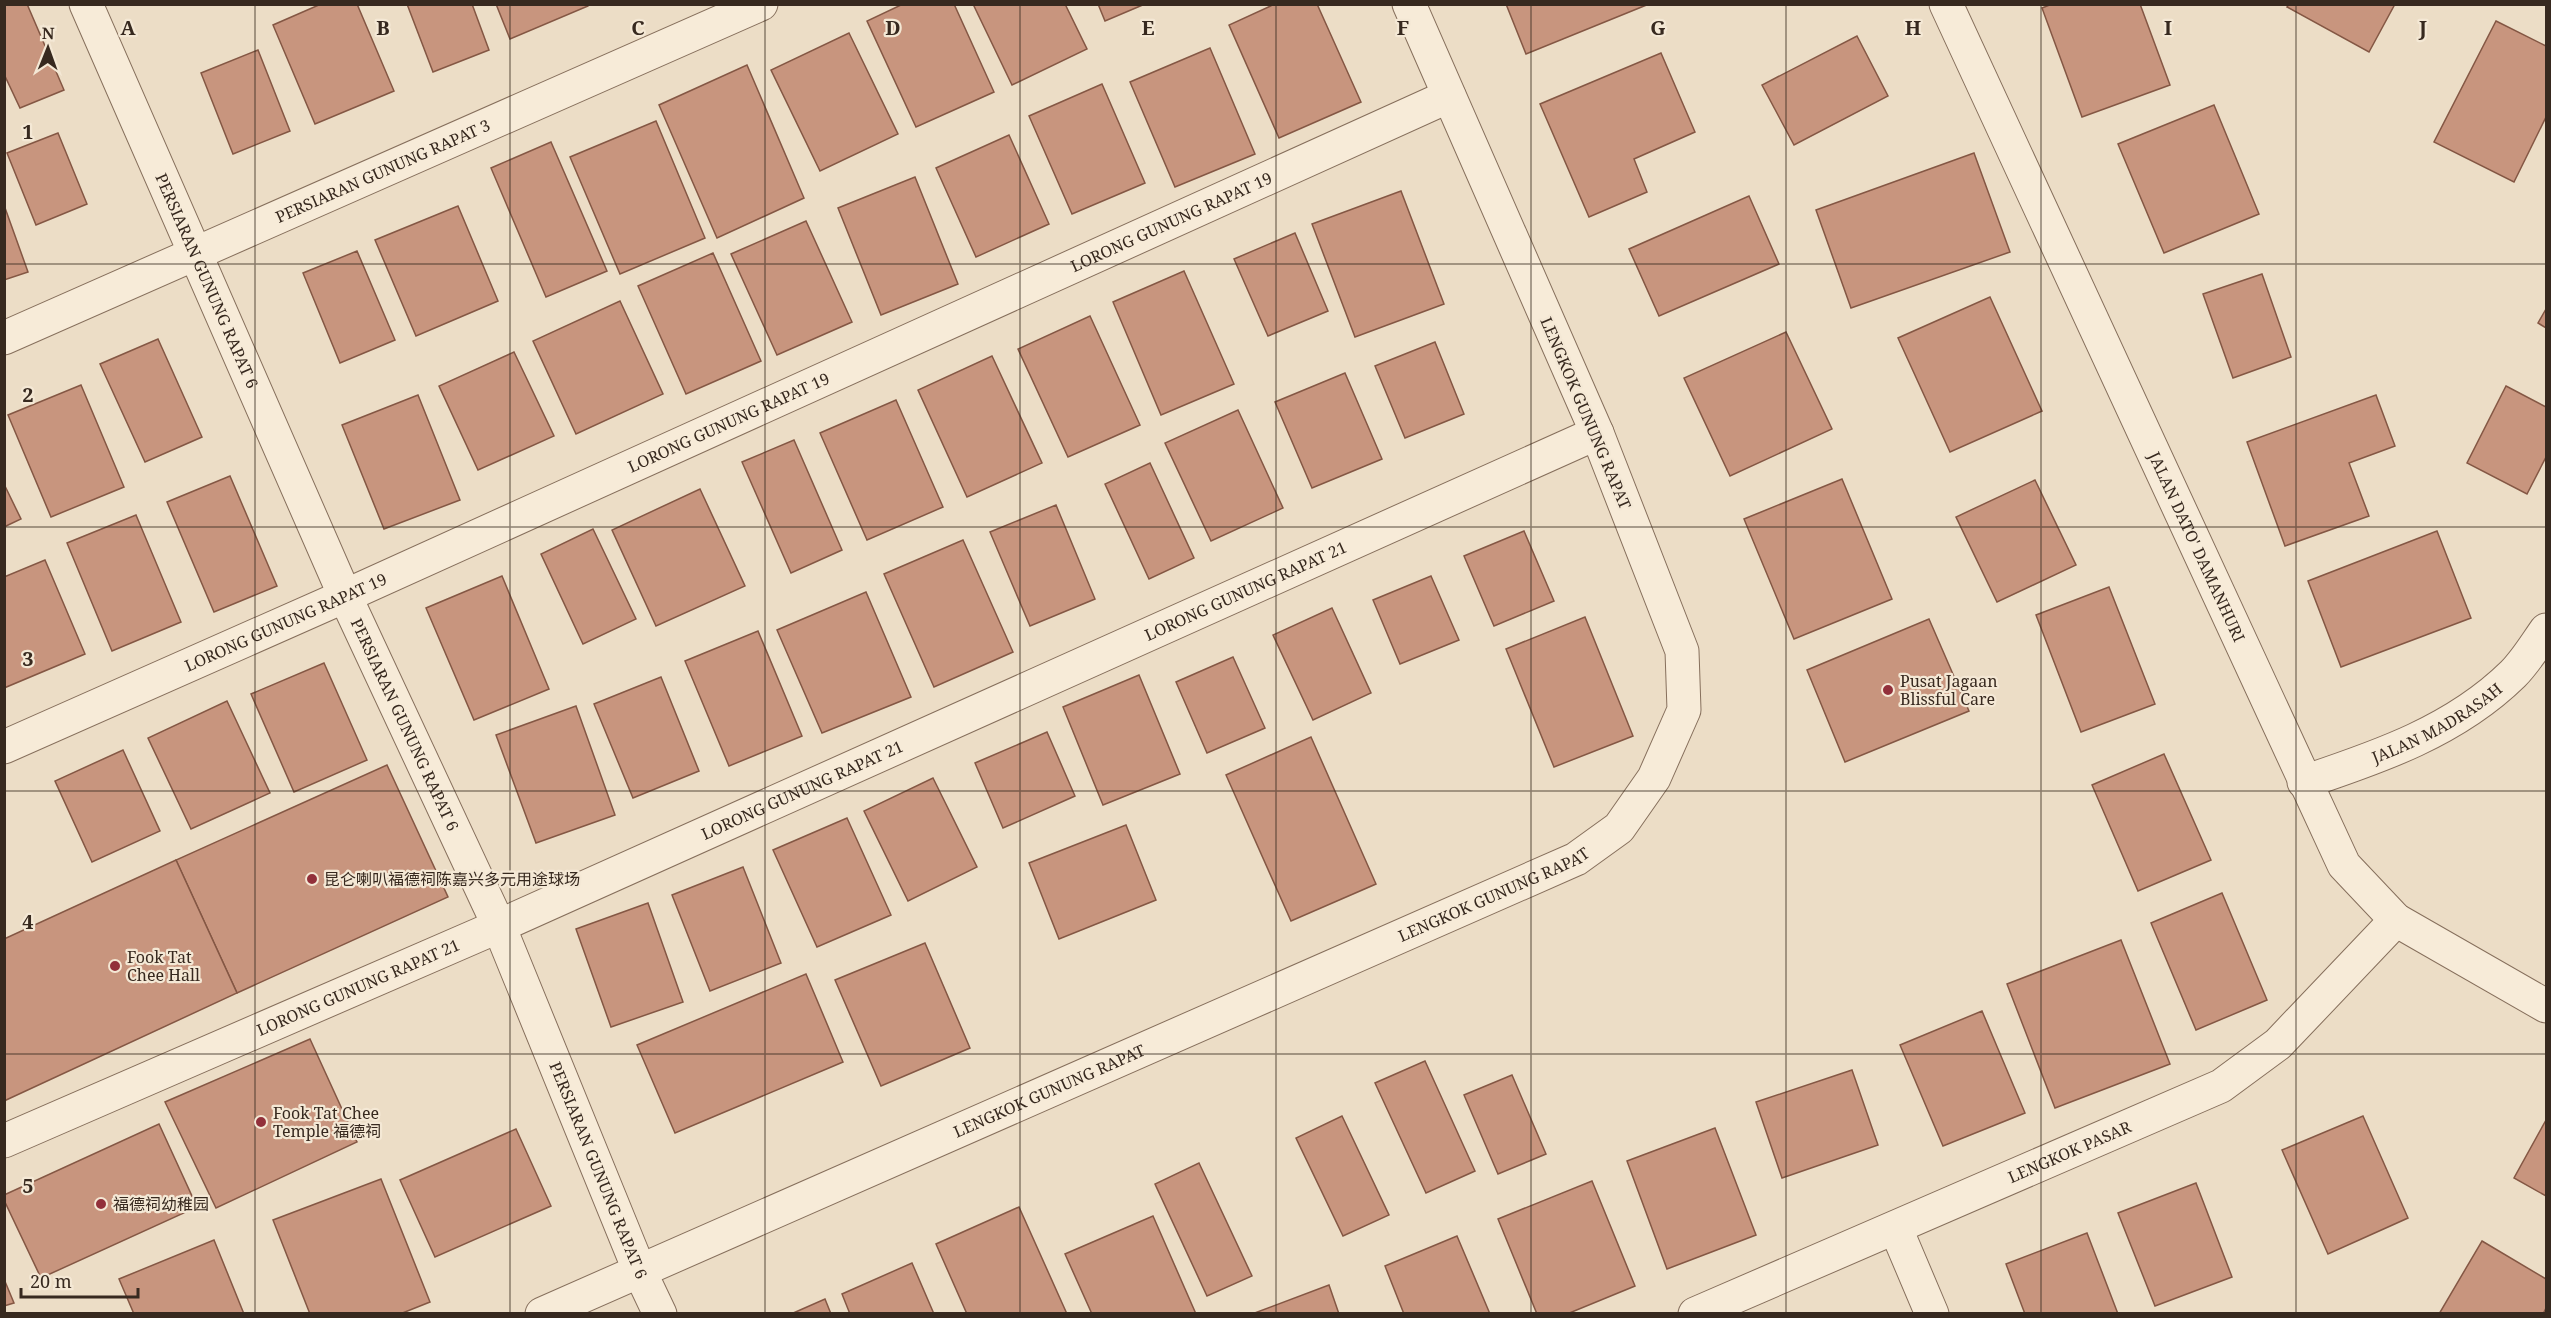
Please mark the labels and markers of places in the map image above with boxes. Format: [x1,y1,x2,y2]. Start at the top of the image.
place label: Pusat Jagaan Blissful Care [1900,670,1998,710]
marker: Pusat Jagaan Blissful Care [1881,683,1895,697]
place label: 昆仑喇叭福德祠陈嘉兴多元用途球场 [324,868,580,890]
marker: 昆仑喇叭福德祠陈嘉兴多元用途球场 [305,872,319,886]
place label: Fook Tat Chee Hall [127,946,200,986]
marker: Fook Tat Chee Hall [108,959,122,973]
place label: Fook Tat Chee Temple 福德祠 [273,1102,381,1142]
marker: Fook Tat Chee Temple 福德祠 [254,1115,268,1129]
place label: 福德祠幼稚园 [113,1193,209,1215]
marker: 福德祠幼稚园 [94,1197,108,1211]

